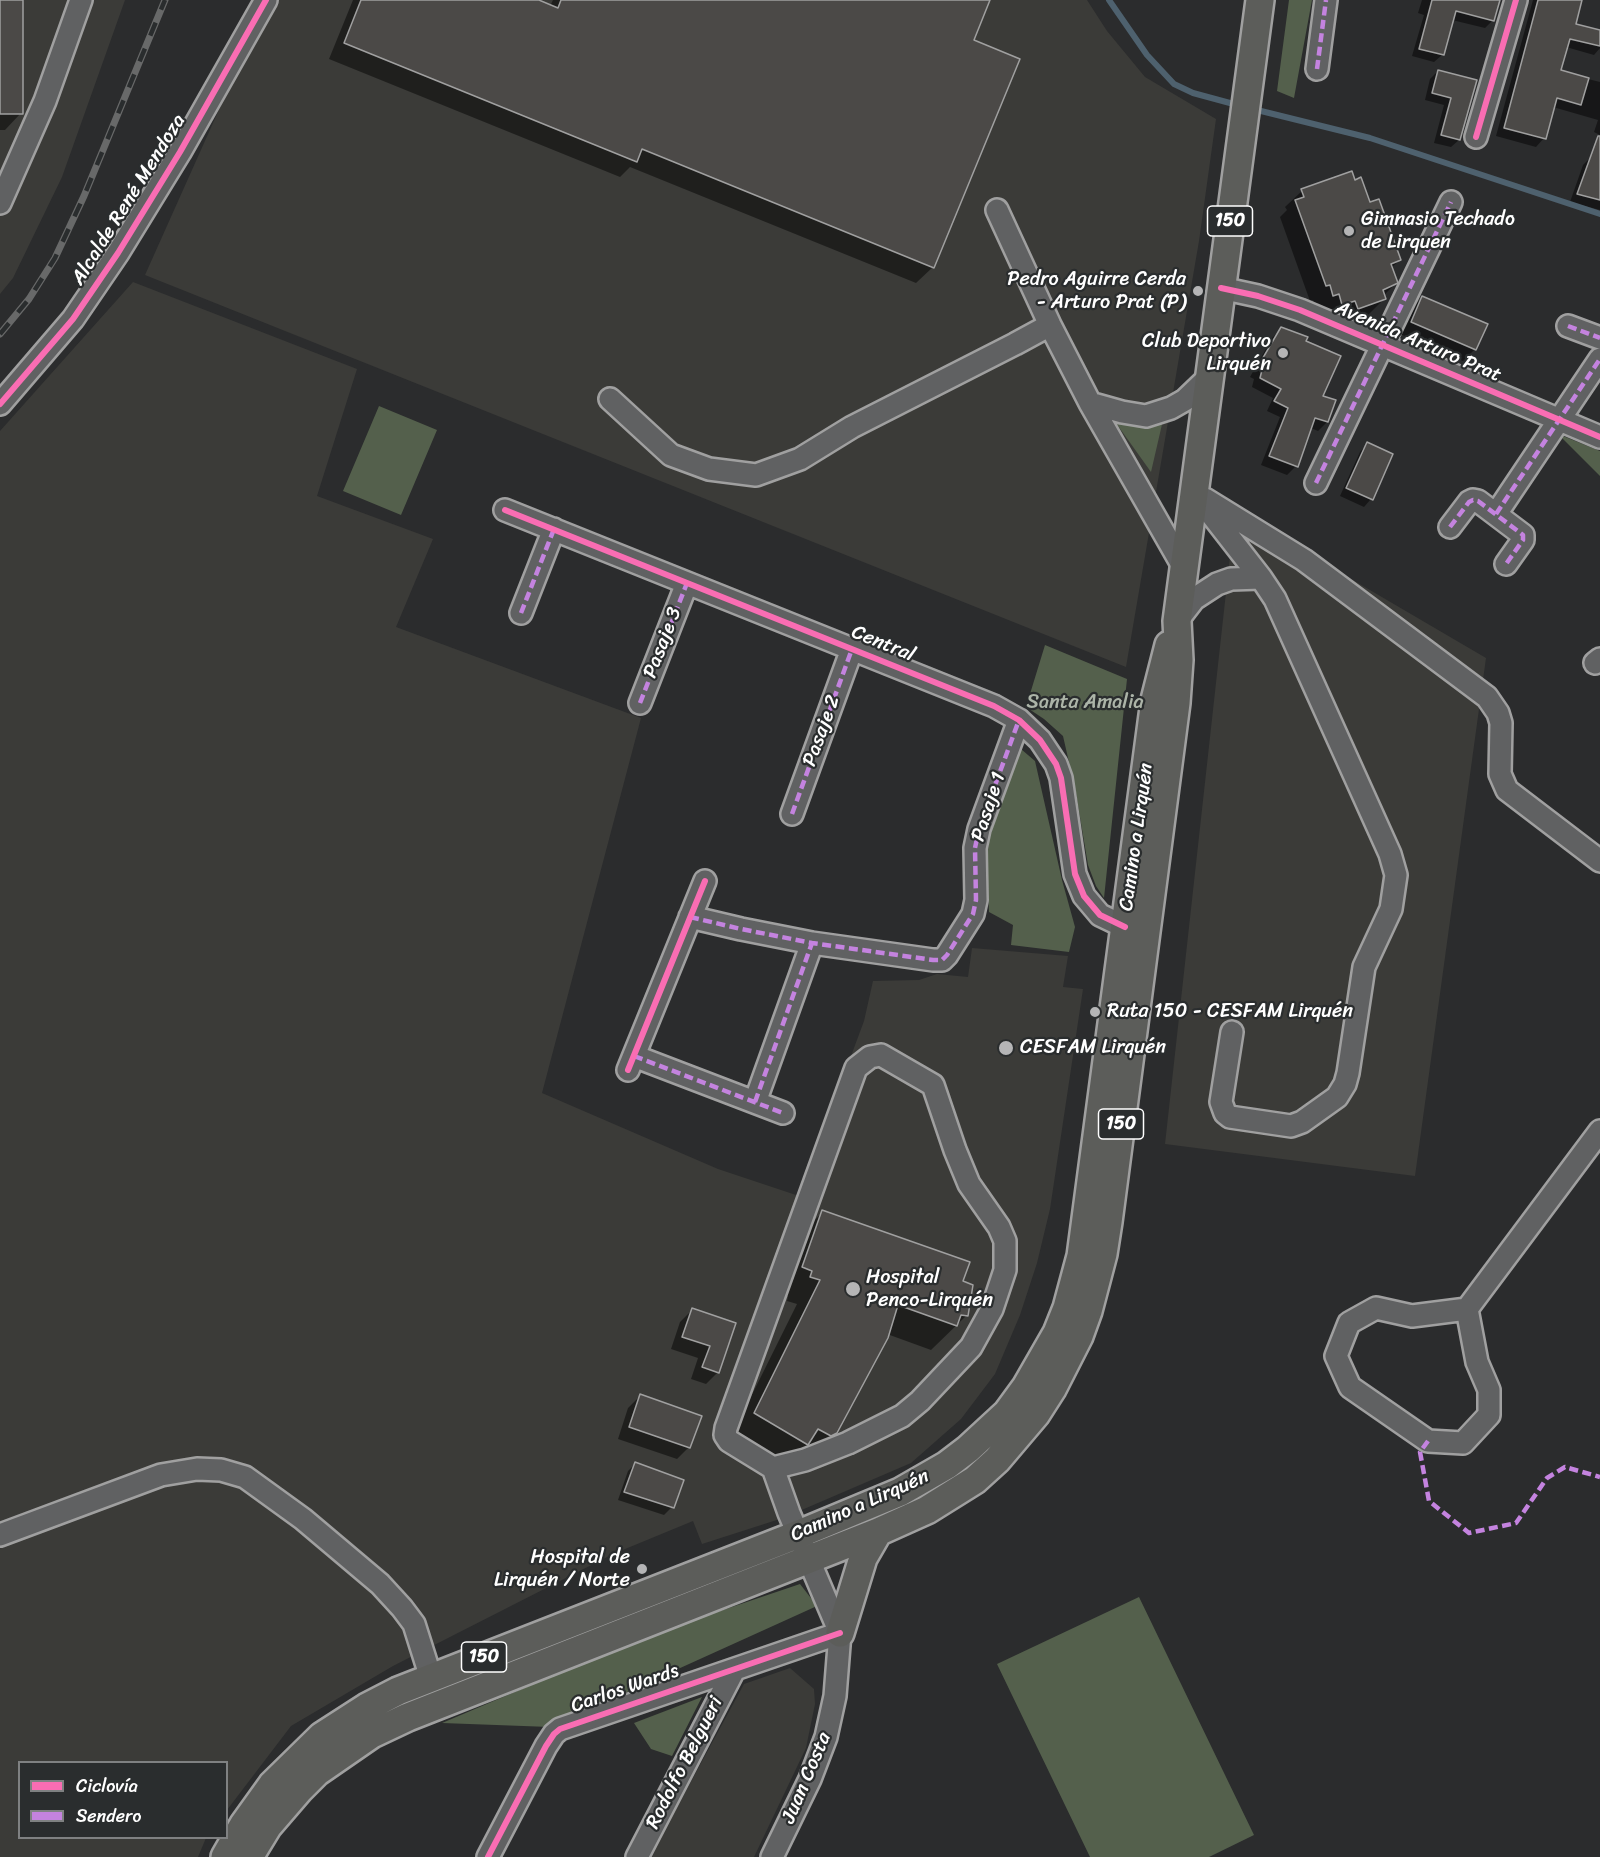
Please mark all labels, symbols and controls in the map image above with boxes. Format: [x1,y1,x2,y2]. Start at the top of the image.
street label: Alcalde René Mendoza [67,110,191,290]
road number: 150 [1208,206,1252,236]
place label: Gimnasio Techado de Lirquen [1361,208,1515,255]
marker: Gimnasio Techado de Lirquen [1342,224,1356,238]
place label: Pedro Aguirre Cerda - Arturo Prat (P) [1007,268,1186,315]
marker: Pedro Aguirre Cerda - Arturo Prat (P) [1191,284,1205,298]
street label: Avenida Arturo Prat [1331,296,1505,388]
place label: Club Deportivo Lirquén [1142,330,1271,377]
marker: Club Deportivo Lirquén [1276,346,1290,360]
street label: Pasaje 3 [639,604,687,682]
street label: Central [848,620,918,668]
park label: Santa Amalia [1026,691,1144,715]
street label: Pasaje 2 [798,692,846,770]
street label: Camino a Lirquén [1115,762,1159,912]
street label: Pasaje 1 [967,769,1011,845]
place label: Ruta 150 - CESFAM Lirquén [1107,1000,1353,1024]
marker: Ruta 150 - CESFAM Lirquén [1088,1005,1102,1019]
place label: CESFAM Lirquén [1020,1036,1166,1060]
marker: CESFAM Lirquén [997,1039,1015,1057]
road number: 150 [1098,1109,1144,1139]
place label: Hospital Penco-Lirquén [866,1266,993,1313]
marker: Hospital Penco-Lirquén [844,1280,862,1298]
street label: Camino a Lirquén [787,1465,933,1547]
place label: Hospital de Lirquén / Norte [494,1546,630,1593]
marker: Hospital de Lirquén / Norte [635,1562,649,1576]
road number: 150 [462,1642,506,1672]
street label: Carlos Wards [568,1659,682,1719]
street label: Rodolfo Belgueri [641,1693,729,1833]
street label: Juan Costa [777,1729,837,1827]
legend [18,1761,228,1839]
text: Ciclovía [76,1770,138,1802]
text: Sendero [76,1800,141,1832]

